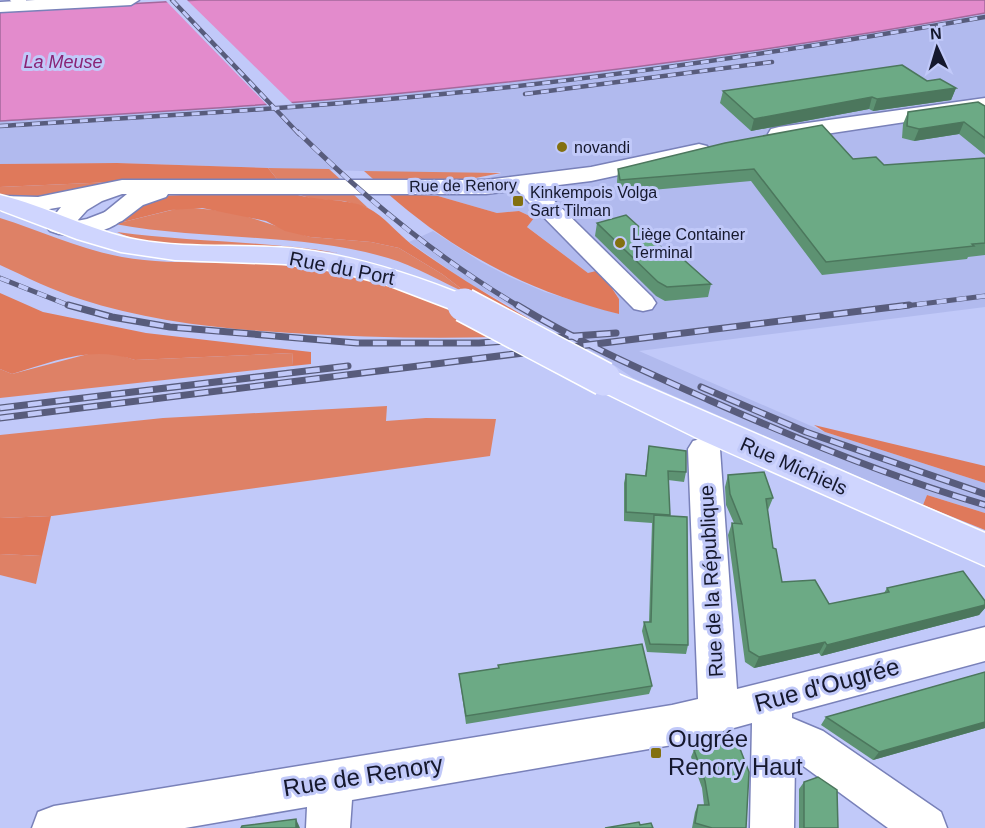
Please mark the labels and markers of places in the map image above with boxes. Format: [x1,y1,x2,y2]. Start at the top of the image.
place label: novandi [574,139,630,156]
marker: novandi [555,140,569,154]
place label: Kinkempois Volga Sart Tilman [530,184,657,219]
marker: Kinkempois Volga Sart Tilman [511,194,525,208]
place label: Liège Container Terminal [632,226,746,261]
marker: Liège Container Terminal [613,236,627,250]
place label: Ougrée Renory Haut [668,725,803,780]
marker: Ougrée Renory Haut [649,746,663,760]

